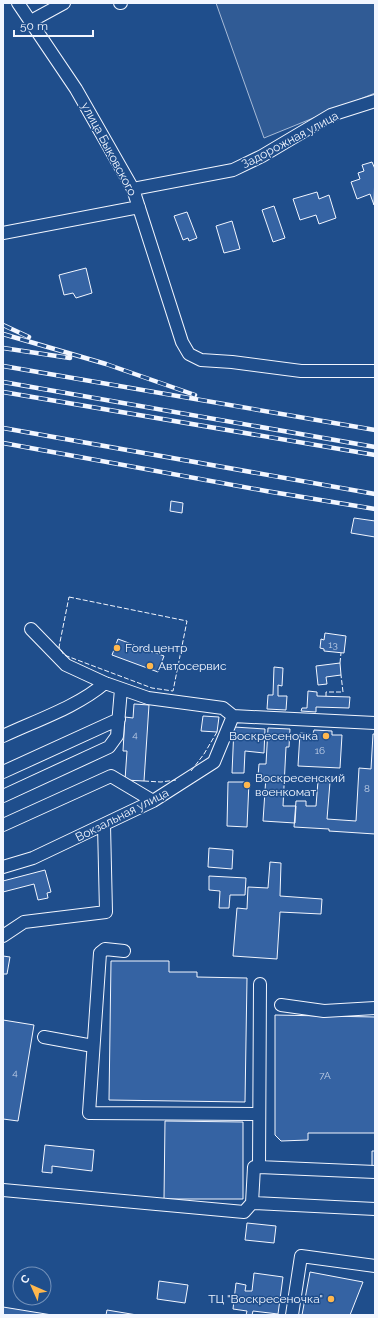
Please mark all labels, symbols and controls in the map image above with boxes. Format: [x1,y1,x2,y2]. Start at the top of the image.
scale bar [14,12,93,38]
text: 50 m [20,19,48,33]
street label: улица Быковского [78,100,140,198]
street label: Задорожная улица [239,109,341,171]
house number: 13 [328,639,338,650]
place label: Ford центр [125,641,188,655]
marker: Ford центр [112,643,122,653]
place label: Автосервис [158,659,227,673]
marker: Автосервис [145,661,155,671]
house number: 4 [132,729,138,740]
place label: Воскресеночка [229,729,318,743]
marker: Воскресеночка [321,731,331,741]
house number: 16 [315,745,325,756]
place label: Воскресенский военкомат [255,771,345,799]
marker: Воскресенский военкомат [242,780,252,790]
house number: 8 [364,783,370,794]
street label: Вокзальная улица [73,785,171,845]
house number: 4 [12,1067,18,1078]
house number: 7А [319,1070,331,1081]
north arrow [12,1266,52,1306]
text: С [18,1272,33,1287]
place label: ТЦ "Воскресеночка" [208,1292,323,1306]
marker: ТЦ "Воскресеночка" [326,1294,336,1304]

